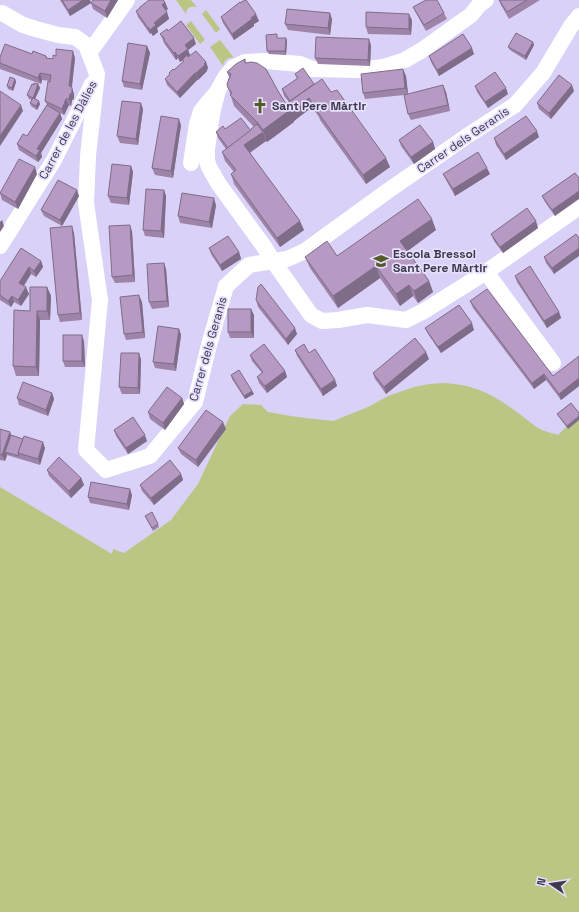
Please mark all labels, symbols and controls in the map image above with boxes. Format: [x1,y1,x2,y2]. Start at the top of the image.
street label: Carrer de les Dàlies [35,78,101,182]
church icon: Sant Pere Màrtir [251,97,269,115]
place label: Sant Pere Màrtir [272,98,366,114]
street label: Carrer dels Geranis [414,103,512,177]
place label: Escola Bressol Sant Pere Màrtir [393,246,487,276]
school or university icon: Escola Bressol Sant Pere Màrtir [372,252,390,270]
street label: Carrer dels Geranis [185,295,231,403]
north arrow [531,864,571,904]
text: N [534,877,549,887]

